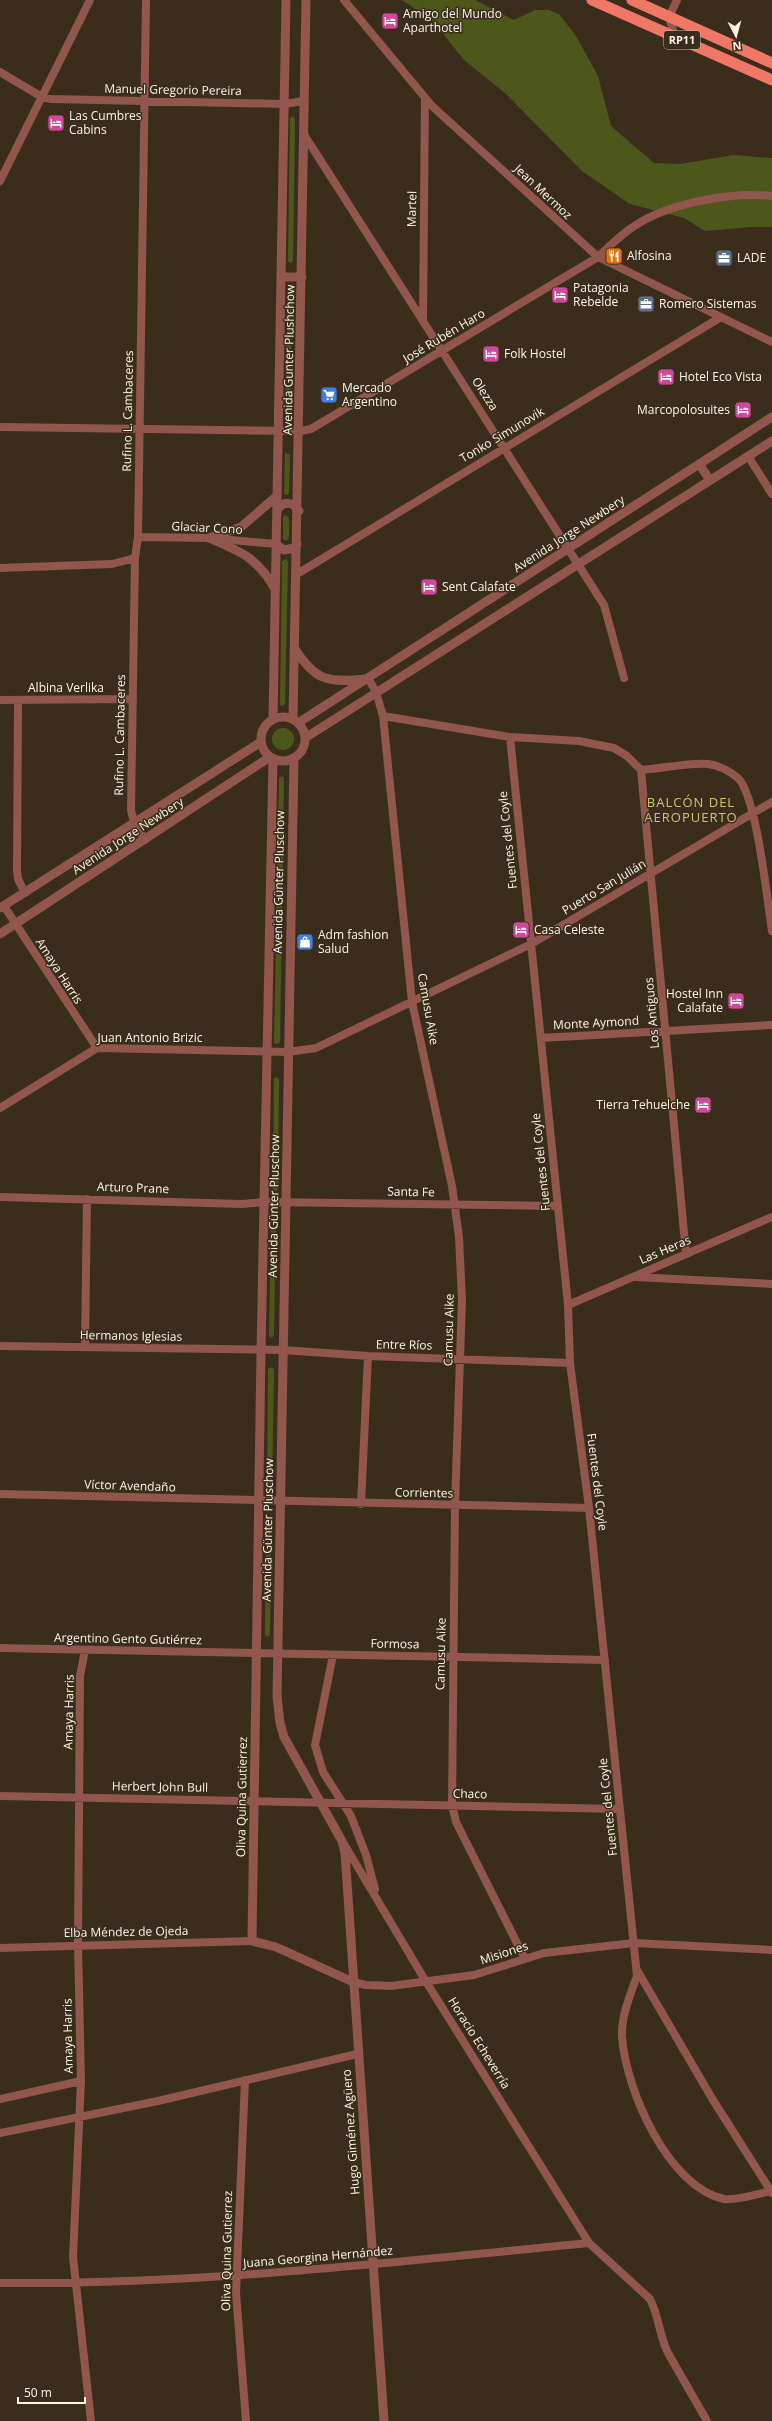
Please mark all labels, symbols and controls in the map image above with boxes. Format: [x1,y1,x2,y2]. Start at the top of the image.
place label: Amigo del Mundo Aparthotel [403,5,502,36]
hotel icon: Amigo del Mundo Aparthotel [380,11,400,31]
north arrow [716,16,756,56]
road number: RP11 [664,31,700,49]
text: N [732,39,742,54]
street label: Manuel Gregorio Pereira [104,80,242,99]
place label: Las Cumbres Cabins [69,107,142,138]
hotel icon: Las Cumbres Cabins [46,113,66,133]
street label: Jean Mermoz [510,160,576,223]
street label: Martel [403,191,420,227]
restaurant icon: Alfosina [604,246,624,266]
place label: Alfosina [627,247,672,264]
office icon: LADE [714,248,734,268]
place label: LADE [737,249,766,266]
place label: Patagonia Rebelde [573,279,629,310]
street label: Avenida Gunter Plushchow [279,284,298,435]
hotel icon: Patagonia Rebelde [550,285,570,305]
office icon: Romero Sistemas [636,294,656,314]
place label: Romero Sistemas [659,295,757,312]
street label: José Rubén Haro [399,304,488,367]
hotel icon: Folk Hostel [481,344,501,364]
place label: Folk Hostel [504,345,566,362]
street label: Rufino L. Cambaceres [118,350,137,472]
hotel icon: Hotel Eco Vista [656,367,676,387]
place label: Hotel Eco Vista [679,368,762,385]
street label: Olezza [468,374,503,414]
place label: Mercado Argentino [342,379,397,410]
supermarket icon: Mercado Argentino [319,385,339,405]
hotel icon: Marcopolosuites [733,400,753,420]
place label: Marcopolosuites [637,401,730,418]
street label: Tonko Simunovik [456,402,548,467]
street label: Avenida Jorge Newbery [510,491,629,576]
street label: Glaciar Cono [171,517,243,538]
hotel icon: Sent Calafate [419,577,439,597]
place label: Sent Calafate [442,578,516,595]
street label: Rufino L. Cambaceres [110,674,129,796]
street label: Albina Verlika [28,679,104,696]
street label: Fuentes del Coyle [494,790,521,890]
street label: Avenida Jorge Newbery [69,793,188,878]
district label: BALCÓN DEL AEROPUERTO [644,793,738,826]
street label: Avenida Günter Pluschow [269,810,288,954]
street label: Puerto San Julián [559,855,649,918]
hotel icon: Casa Celeste [511,920,531,940]
place label: Casa Celeste [534,921,605,938]
place label: Adm fashion Salud [318,926,389,957]
shop icon: Adm fashion Salud [295,932,315,952]
street label: Amaya Harris [32,935,87,1007]
street label: Camusu Aike [414,972,443,1046]
street label: Los Antiguos [640,976,663,1049]
place label: Hostel Inn Calafate [666,985,723,1016]
hotel icon: Hostel Inn Calafate [726,991,746,1011]
street label: Monte Aymond [553,1012,639,1033]
street label: Juan Antonio Brizic [97,1029,203,1046]
hotel icon: Tierra Tehuelche [693,1095,713,1115]
place label: Tierra Tehuelche [596,1096,690,1113]
street label: Fuentes del Coyle [527,1112,554,1212]
street label: Avenida Günter Pluschow [264,1134,283,1278]
street label: Arturo Prane [97,1178,170,1197]
street label: Santa Fe [387,1183,435,1200]
street label: Las Heras [636,1231,694,1268]
street label: Camusu Aike [439,1293,458,1366]
street label: Hermanos Iglesias [80,1326,183,1345]
street label: Entre Ríos [376,1336,433,1353]
street label: Fuentes del Coyle [583,1432,612,1532]
street label: Avenida Günter Pluschow [258,1458,277,1602]
street label: Víctor Avendaño [84,1475,176,1496]
street label: Corrientes [395,1483,454,1502]
street label: Camusu Aike [431,1617,450,1690]
street label: Argentino Gento Gutiérrez [54,1629,202,1648]
street label: Formosa [370,1635,420,1652]
street label: Amaya Harris [59,1674,78,1750]
street label: Oliva Quina Gutierrez [232,1736,251,1857]
street label: Fuentes del Coyle [594,1757,621,1857]
street label: Herbert John Bull [112,1777,208,1796]
street label: Chaco [453,1785,487,1802]
street label: Elba Méndez de Ojeda [63,1922,189,1941]
street label: Misiones [478,1937,530,1968]
street label: Horacio Echeverría [444,1993,515,2092]
street label: Amaya Harris [58,1998,77,2074]
street label: Hugo Giménez Agüero [338,2069,363,2195]
street label: Oliva Quina Gutierrez [217,2190,236,2311]
street label: Juana Georgina Hernández [241,2241,394,2272]
scale bar [18,2379,85,2405]
text: 50 m [24,2384,52,2401]

